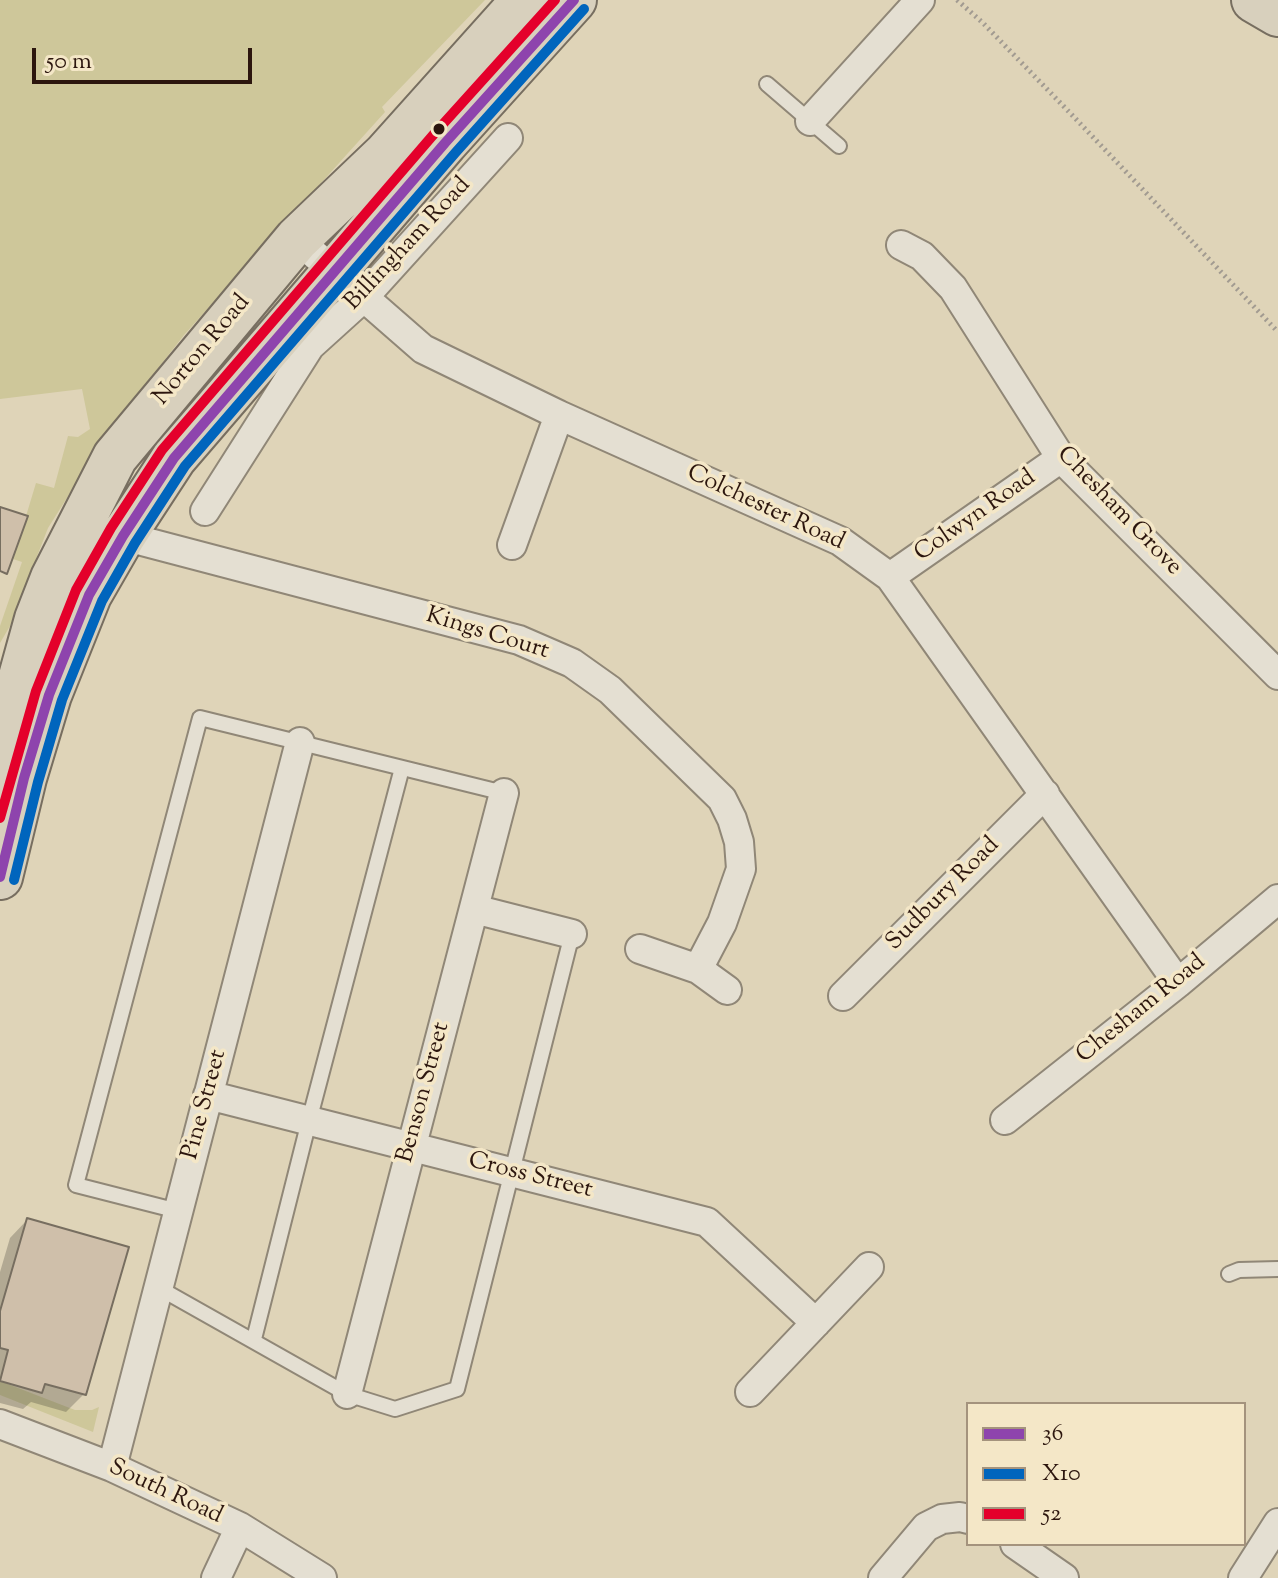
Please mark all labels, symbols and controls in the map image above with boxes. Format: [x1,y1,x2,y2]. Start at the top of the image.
scale bar [36,32,256,82]
text: 50 m [46,45,92,79]
unlabelled marker [431,121,447,137]
street label: Billingham Road [340,172,478,318]
street label: Norton Road [148,290,258,412]
street label: Chesham Grove [1049,442,1187,582]
street label: Colchester Road [682,460,848,558]
street label: Colwyn Road [910,465,1042,569]
street label: Kings Court [422,603,552,667]
street label: Sudbury Road [881,832,1007,958]
street label: Chesham Road [1072,949,1212,1071]
street label: Benson Street [392,1020,458,1166]
street label: Pine Street [178,1047,234,1163]
street label: Cross Street [465,1148,595,1206]
legend [966,1402,1246,1546]
text: 36 [1042,1417,1063,1451]
street label: South Road [103,1454,227,1532]
text: X10 [1042,1457,1081,1491]
text: 52 [1042,1497,1061,1531]

